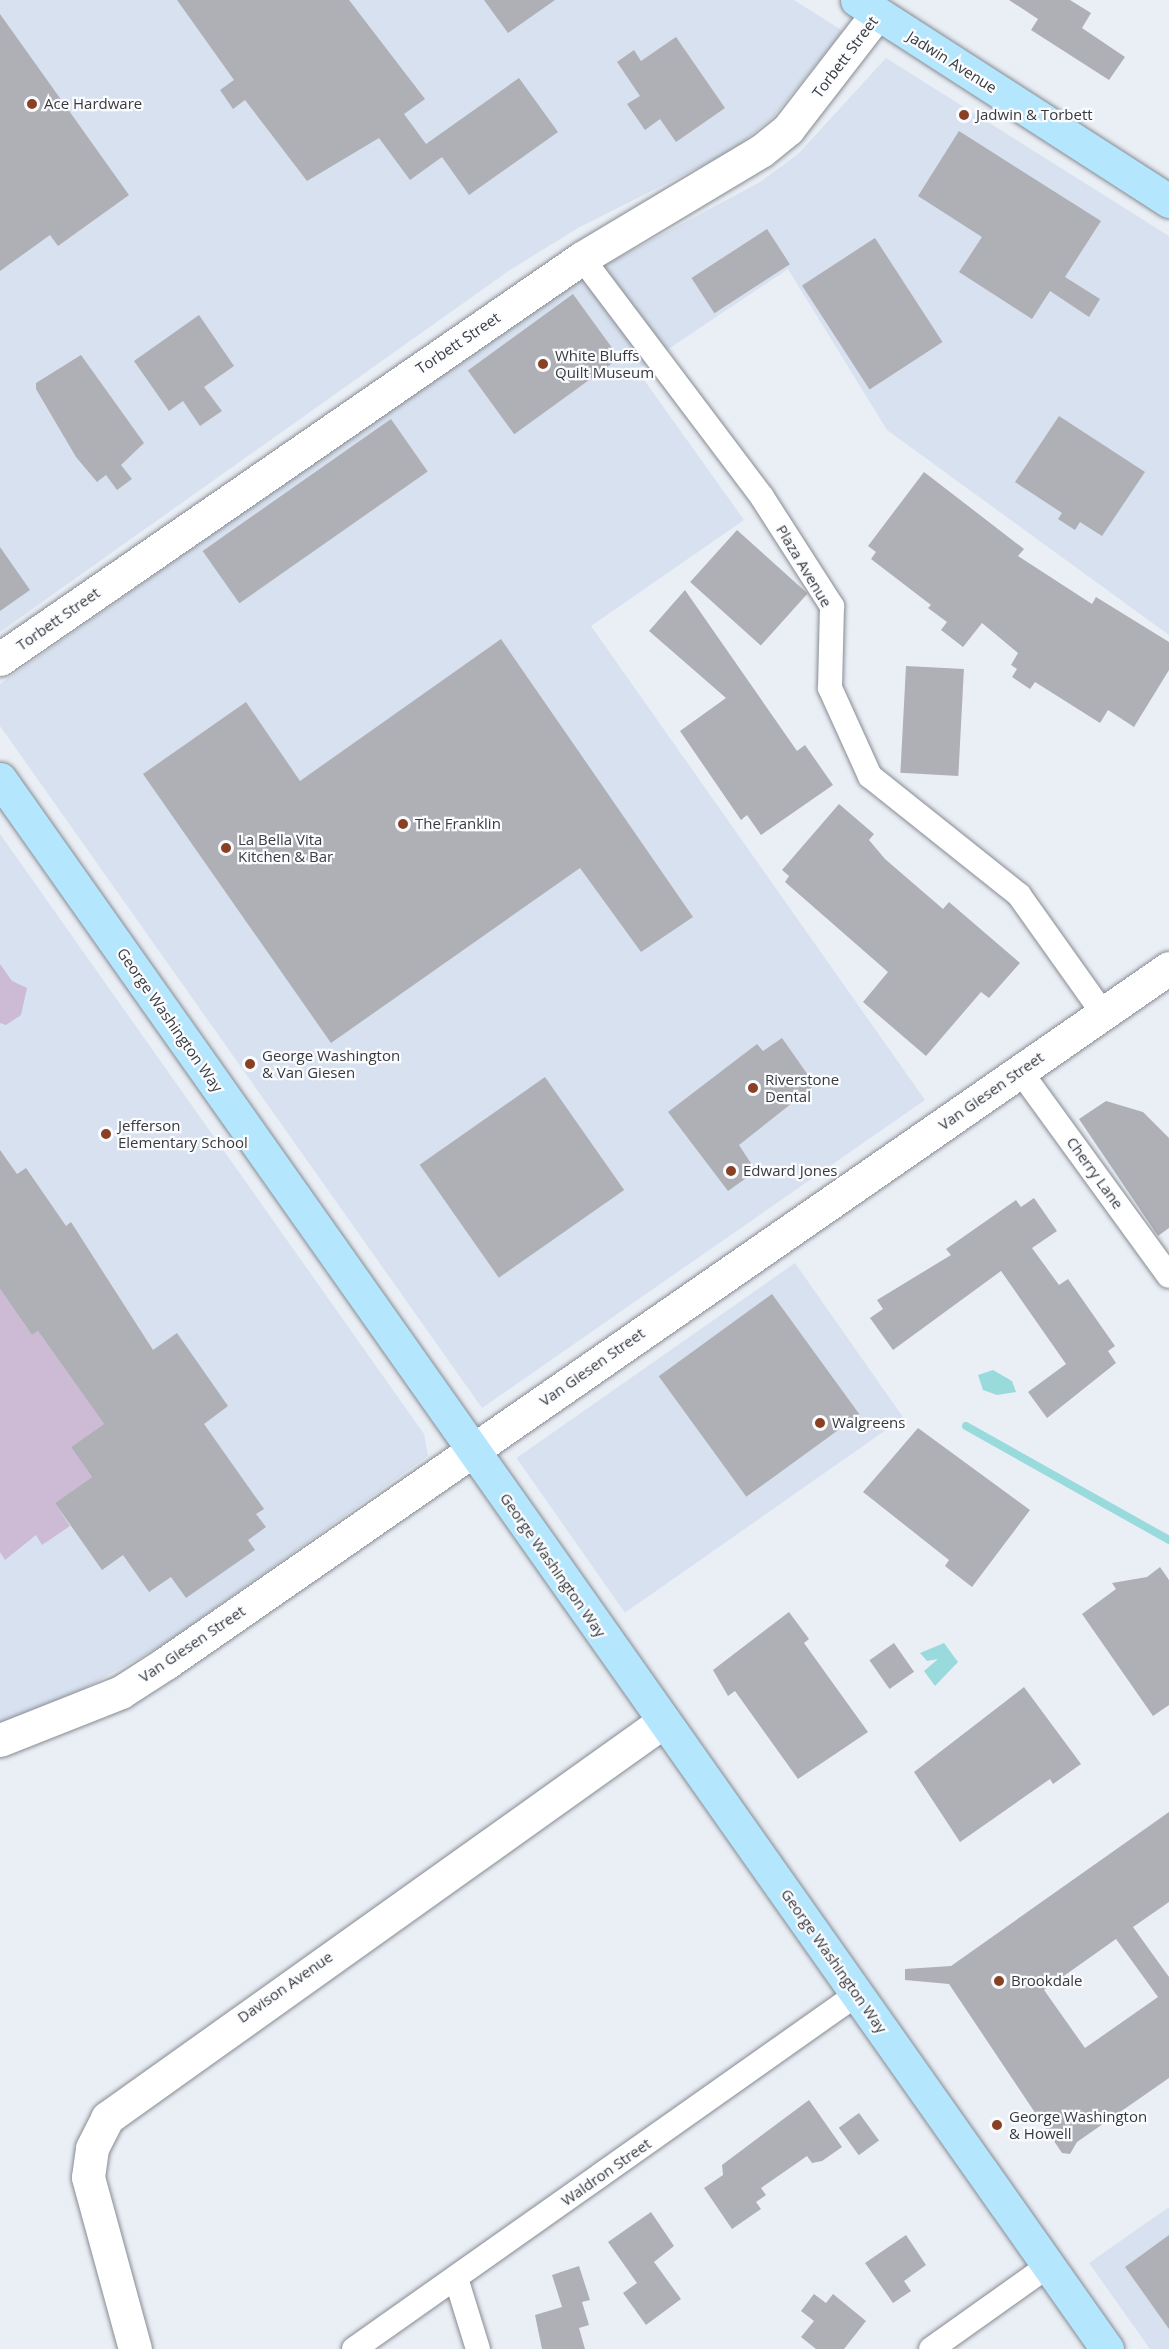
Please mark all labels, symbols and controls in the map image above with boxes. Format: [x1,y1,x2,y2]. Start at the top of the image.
street label: Torbett Street [808,13,882,101]
street label: Jadwin Avenue [904,27,1000,97]
place label: Ace Hardware [44,95,142,113]
marker: Ace Hardware [25,97,39,111]
place label: Jadwin & Torbett [976,106,1093,124]
marker: Jadwin & Torbett [957,108,971,122]
street label: Torbett Street [413,308,503,378]
place label: White Bluffs Quilt Museum [555,346,654,381]
marker: White Bluffs Quilt Museum [536,357,550,371]
street label: Plaza Avenue [772,522,836,610]
street label: Torbett Street [13,584,103,654]
place label: The Franklin [415,815,501,833]
marker: The Franklin [396,817,410,831]
place label: La Bella Vita Kitchen & Bar [238,830,333,865]
marker: La Bella Vita Kitchen & Bar [219,841,233,855]
street label: George Washington Way [113,944,227,1096]
place label: George Washington & Van Giesen [262,1046,400,1081]
street label: Van Giesen Street [935,1048,1047,1134]
marker: George Washington & Van Giesen [243,1057,257,1071]
place label: Riverstone Dental [765,1070,839,1105]
marker: Riverstone Dental [746,1081,760,1095]
place label: Jefferson Elementary School [118,1116,248,1151]
marker: Jefferson Elementary School [99,1127,113,1141]
street label: Cherry Lane [1063,1134,1127,1212]
place label: Edward Jones [743,1162,837,1180]
marker: Edward Jones [724,1164,738,1178]
street label: Van Giesen Street [536,1324,648,1410]
place label: Walgreens [832,1414,905,1432]
marker: Walgreens [813,1416,827,1430]
street label: George Washington Way [496,1489,610,1641]
street label: Van Giesen Street [136,1602,248,1686]
street label: George Washington Way [777,1885,891,2037]
street label: Davison Avenue [234,1948,336,2026]
place label: Brookdale [1011,1972,1082,1990]
marker: Brookdale [992,1974,1006,1988]
place label: George Washington & Howell [1009,2107,1147,2142]
marker: George Washington & Howell [990,2118,1004,2132]
street label: Waldron Street [558,2134,654,2210]

